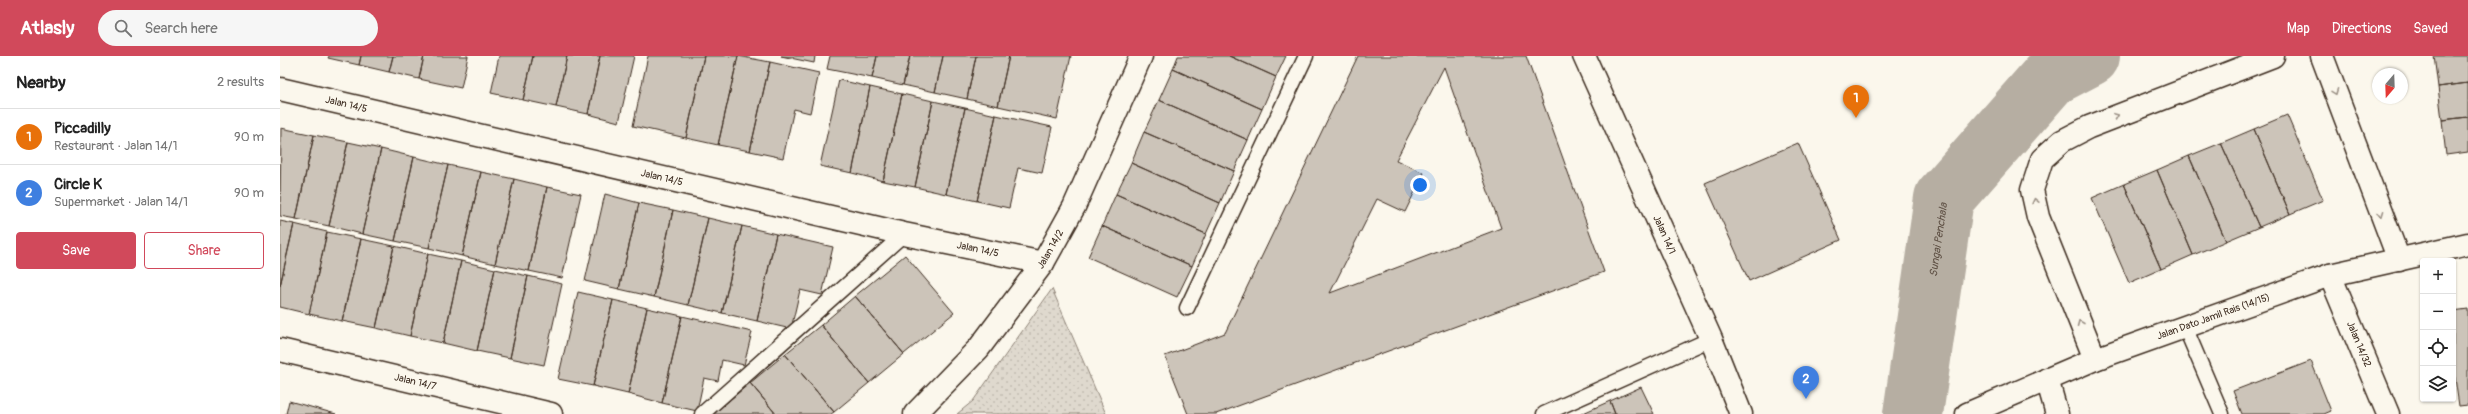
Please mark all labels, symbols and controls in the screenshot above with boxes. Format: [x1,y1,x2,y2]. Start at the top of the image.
search box [98,10,378,46]
text: Atlasly [20,16,74,40]
icon: search [112,17,134,39]
text: Search here [144,19,218,38]
text: Map [2287,20,2310,37]
text: Directions [2332,20,2391,37]
text: Saved [2413,20,2448,37]
north arrow [2372,68,2408,104]
text: Nearby [16,72,65,93]
text: 2 results [217,74,264,90]
pin: 1 [1843,85,1869,118]
one-way arrow [2331,89,2339,96]
street label: Jalan 14/5 [324,94,368,115]
one-way arrow [2112,113,2119,121]
text: Piccadilly [54,119,111,138]
text: 1 [26,129,32,145]
text: 90 m [234,129,264,145]
text: Restaurant · Jalan 14/1 [54,138,178,154]
street label: Jalan 14/5 [640,167,684,188]
text: Circle K [54,175,102,194]
your location [1410,175,1430,195]
text: 2 [25,185,33,201]
text: 90 m [234,185,264,201]
text: Supermarket · Jalan 14/1 [54,194,188,210]
one-way arrow [2031,198,2039,205]
water label: Sungai Penchala [1926,201,1950,278]
one-way arrow [2377,211,2385,218]
street label: Jalan 14/1 [1650,214,1678,256]
street label: Jalan 14/2 [1035,227,1066,271]
button: Save [16,232,136,269]
button: Share [144,232,264,269]
street label: Jalan 14/5 [956,239,1000,260]
map controls [2420,258,2456,402]
button: + [2420,258,2456,294]
street label: Jalan Dato Jamil Rais (14/15) [2155,291,2272,342]
button: − [2420,294,2456,330]
one-way arrow [2077,319,2085,326]
street label: Jalan 14/32 [2344,319,2374,369]
button: locate [2420,330,2456,366]
pin: 2 [1793,366,1819,399]
button: layers [2420,366,2456,402]
street label: Jalan 14/7 [393,371,438,393]

